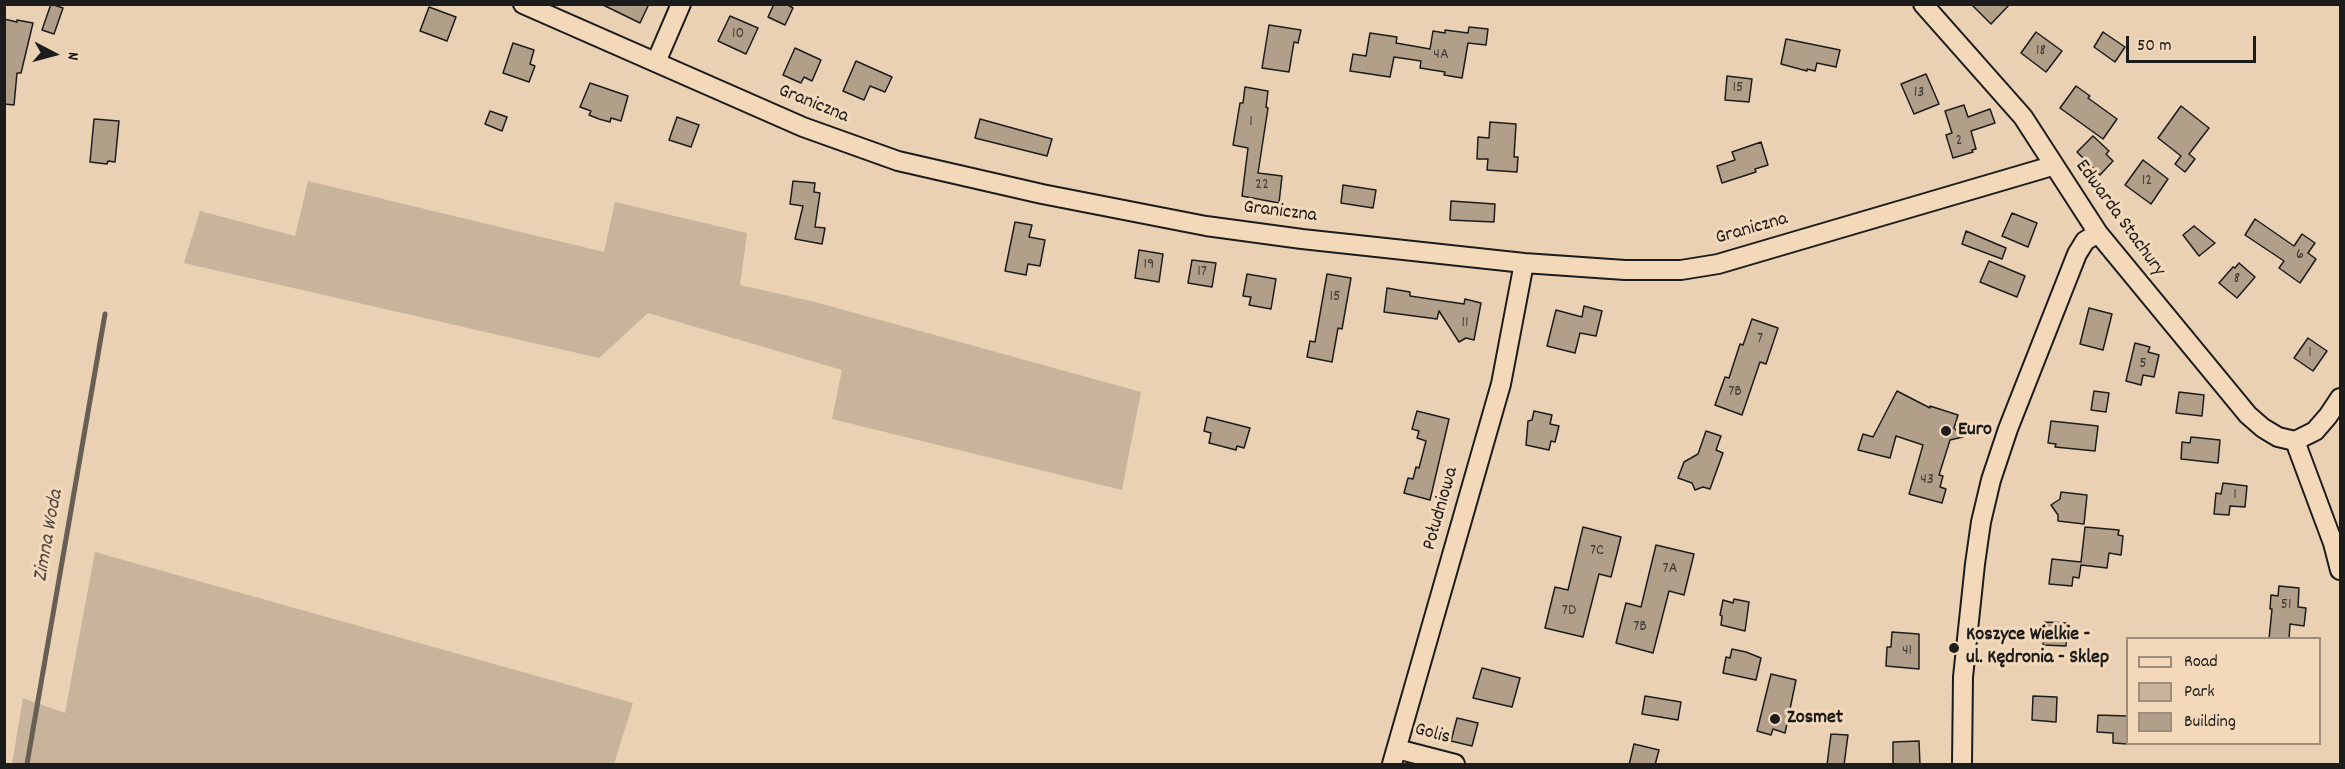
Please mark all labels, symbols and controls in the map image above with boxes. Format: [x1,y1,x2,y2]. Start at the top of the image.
north arrow [24,24,84,84]
scale bar [2129,24,2260,62]
house number: 10 [732,25,744,45]
text: 50 m [2137,34,2172,59]
house number: 18 [2036,42,2046,62]
house number: 4A [1433,46,1449,66]
text: N [61,51,84,61]
house number: 15 [1733,79,1743,99]
street label: Graniczna [774,80,852,130]
house number: 13 [1914,84,1924,104]
house number: 1 [1249,113,1253,133]
house number: 2 [1956,132,1962,152]
street label: Edwarda Stachury [2069,156,2169,282]
house number: 12 [2142,172,2152,192]
house number: 22 [1255,176,1269,196]
street label: Graniczna [1242,197,1318,229]
street label: Graniczna [1713,208,1791,252]
house number: 6 [2296,246,2304,266]
house number: 19 [1144,256,1154,276]
house number: 17 [1197,263,1207,283]
house number: 8 [2234,270,2240,290]
house number: 15 [1330,288,1340,308]
house number: 11 [1461,314,1469,334]
house number: 7 [1757,330,1763,350]
house number: 1 [2308,344,2312,364]
house number: 5 [2139,355,2147,375]
house number: 7B [1728,383,1742,403]
place label: Euro [1958,419,1992,443]
marker: Euro [1939,424,1953,438]
street label: Południowa [1419,465,1465,553]
house number: 43 [1920,471,1934,491]
house number: 1 [2233,486,2237,506]
water label: Zimna Woda [30,488,70,584]
house number: 7C [1590,542,1604,562]
house number: 7A [1663,560,1677,580]
house number: 51 [2281,596,2291,616]
house number: 7D [1562,602,1576,622]
house number: 7B [1633,618,1647,638]
place label: Koszyce Wielkie - ul. Kędronia - Sklep [1966,624,2109,671]
legend [2126,637,2321,745]
marker: Koszyce Wielkie - ul. Kędronia - Sklep [1947,641,1961,655]
house number: 41 [1902,642,1912,662]
text: Road [2184,650,2218,675]
text: Park [2184,680,2215,705]
place label: Zosmet [1787,707,1843,731]
text: Building [2184,710,2236,735]
marker: Zosmet [1768,712,1782,726]
street label: Golis [1412,719,1452,751]

